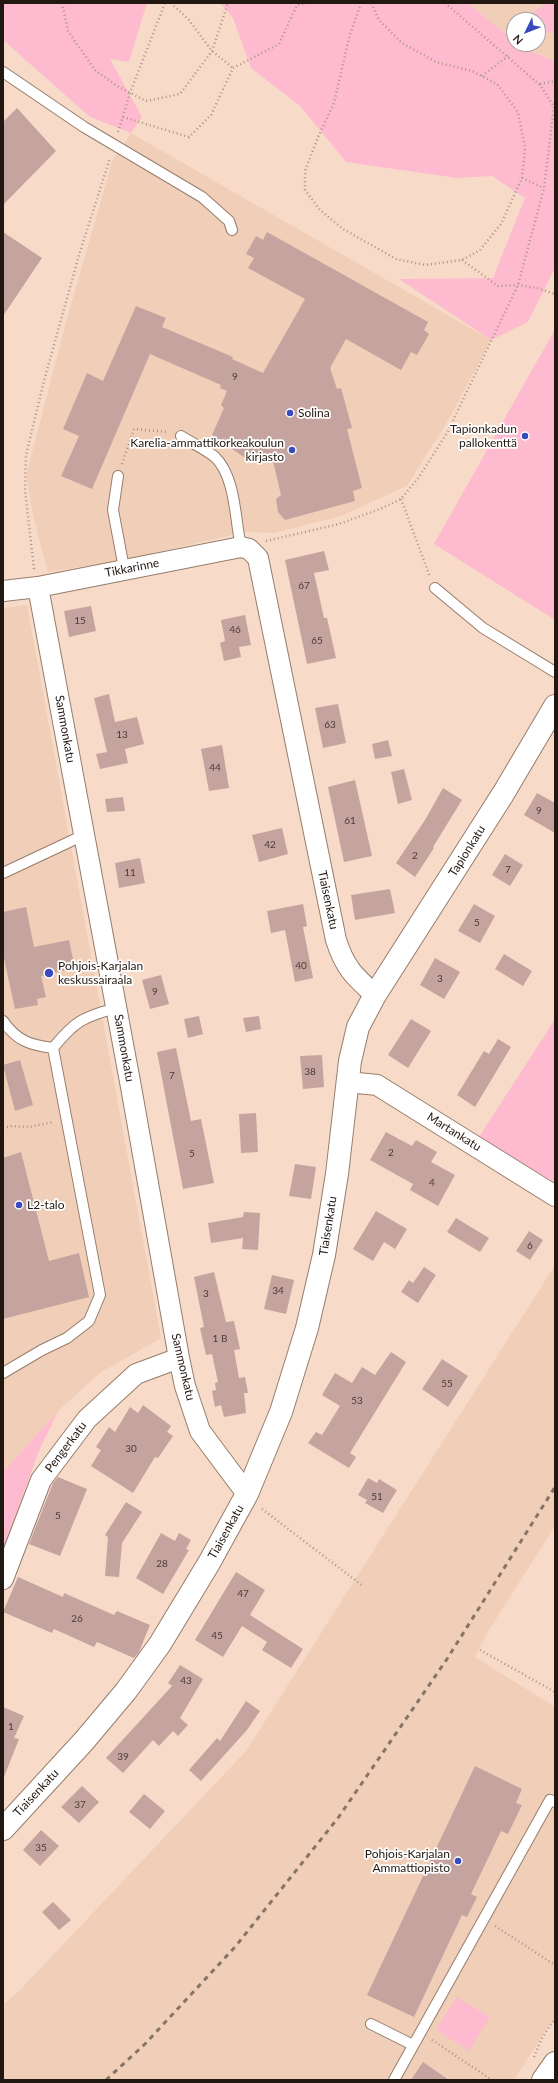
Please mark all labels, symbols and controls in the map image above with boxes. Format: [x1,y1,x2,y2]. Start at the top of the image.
north arrow [506,12,546,52]
text: N [510,32,525,47]
house number: 9 [232,371,238,383]
place label: Solina [298,406,330,420]
marker: Solina [285,408,295,418]
place label: Tapionkadun pallokenttä [450,422,517,450]
marker: Tapionkadun pallokenttä [520,431,530,441]
place label: Karelia-ammattikorkeakoulun kirjasto [130,436,284,464]
marker: Karelia-ammattikorkeakoulun kirjasto [287,445,297,455]
street label: Tikkarinne [104,556,160,580]
house number: 67 [298,580,310,592]
house number: 15 [74,615,86,627]
house number: 46 [229,624,241,636]
house number: 65 [311,635,323,647]
street label: Sammonkatu [52,694,78,764]
house number: 63 [324,719,336,731]
house number: 13 [116,729,128,741]
house number: 44 [209,762,221,774]
house number: 9 [536,805,542,817]
house number: 61 [344,815,356,827]
street label: Tapionkatu [446,823,488,879]
house number: 42 [264,839,276,851]
house number: 2 [412,850,418,862]
house number: 7 [505,864,511,876]
house number: 11 [124,867,136,879]
street label: Tiaisenkatu [315,869,341,931]
house number: 5 [474,917,480,929]
place label: Pohjois-Karjalan keskussairaala [58,959,143,987]
house number: 40 [295,960,307,972]
marker: Pohjois-Karjalan keskussairaala [43,967,55,979]
house number: 3 [437,973,443,985]
house number: 9 [152,986,158,998]
street label: Sammonkatu [111,1013,137,1083]
house number: 38 [304,1066,316,1078]
house number: 7 [169,1070,175,1082]
street label: Martankatu [424,1110,484,1154]
house number: 2 [388,1147,394,1159]
house number: 5 [189,1148,195,1160]
house number: 4 [429,1177,435,1189]
street label: Tiaisenkatu [316,1195,340,1257]
place label: L2-talo [27,1198,64,1212]
marker: L2-talo [14,1200,24,1210]
house number: 6 [527,1240,533,1252]
house number: 34 [272,1285,284,1297]
house number: 3 [203,1288,209,1300]
street label: Sammonkatu [168,1332,198,1402]
house number: 1 B [213,1333,227,1345]
house number: 55 [441,1378,453,1390]
house number: 53 [351,1395,363,1407]
street label: Pengerkatu [42,1419,90,1475]
house number: 30 [125,1443,137,1455]
house number: 51 [371,1491,383,1503]
street label: Tiaisenkatu [205,1502,247,1562]
house number: 5 [55,1510,61,1522]
house number: 28 [156,1558,168,1570]
house number: 47 [237,1588,249,1600]
house number: 26 [71,1613,83,1625]
house number: 45 [211,1630,223,1642]
house number: 43 [180,1675,192,1687]
house number: 1 [8,1721,14,1733]
house number: 39 [117,1751,129,1763]
street label: Tiaisenkatu [10,1766,62,1820]
house number: 37 [74,1799,86,1811]
house number: 35 [35,1842,47,1854]
place label: Pohjois-Karjalan Ammattiopisto [365,1847,450,1875]
marker: Pohjois-Karjalan Ammattiopisto [453,1856,463,1866]

